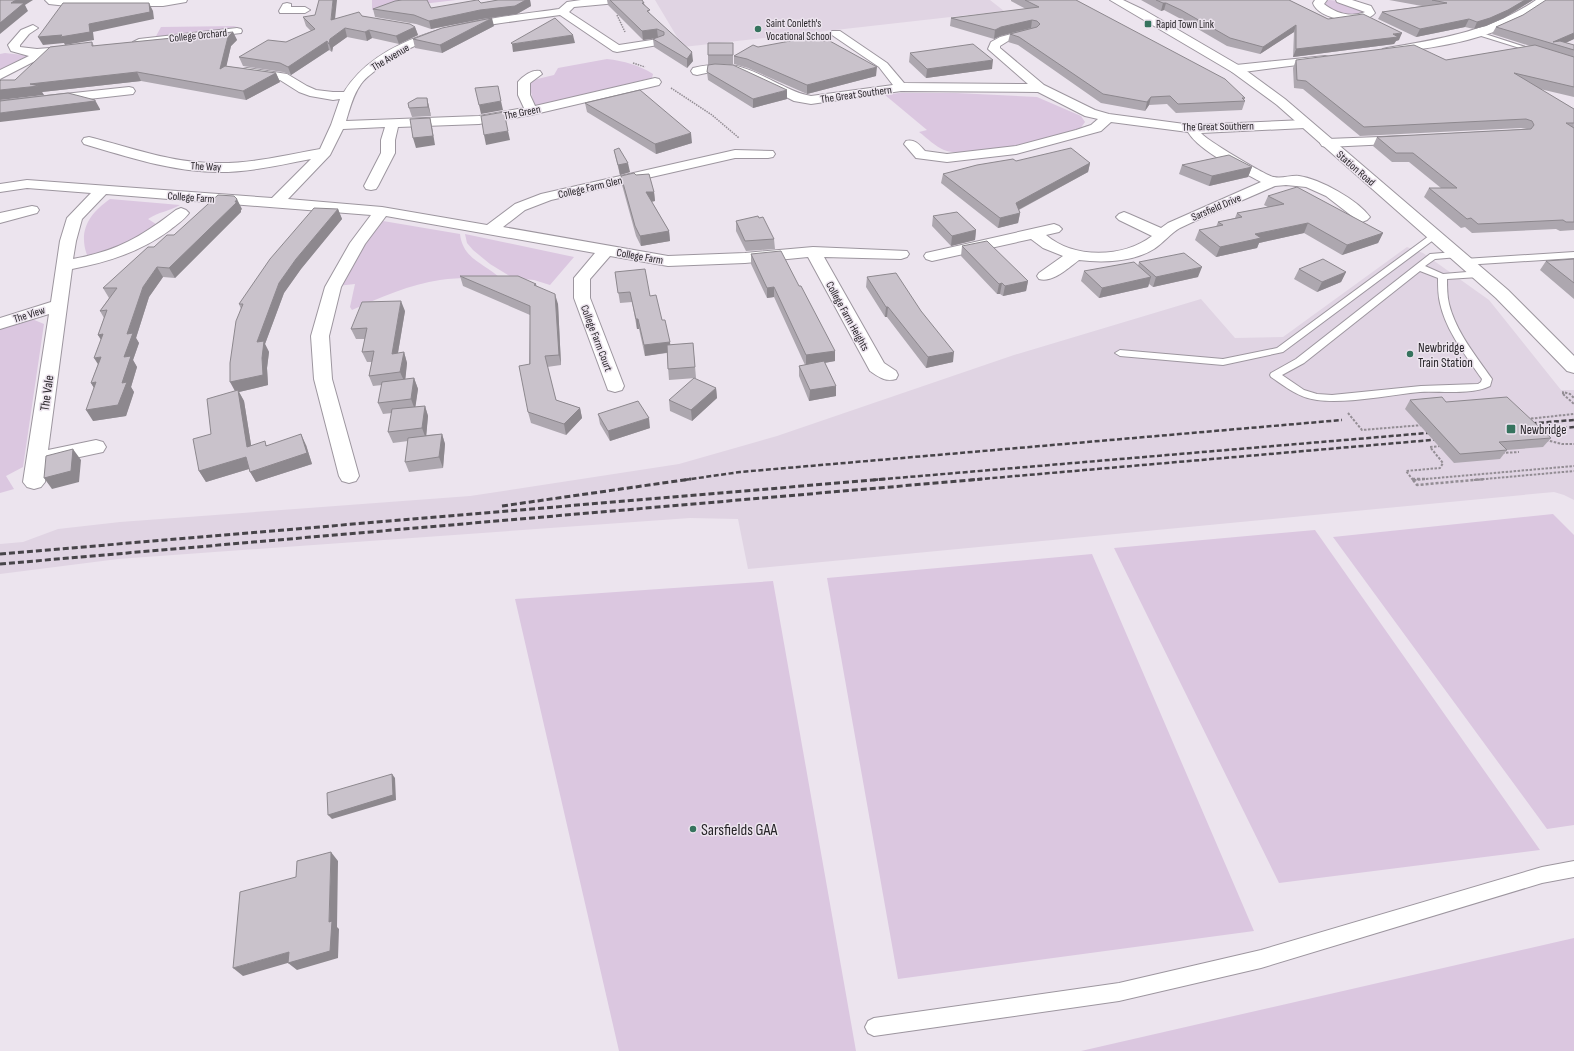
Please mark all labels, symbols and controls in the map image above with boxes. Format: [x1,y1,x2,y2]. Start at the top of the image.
place label: Saint Conleth's Vocational School [766,17,831,43]
place label: Rapid Town Link [1156,18,1215,31]
marker: Rapid Town Link [1143,19,1153,29]
marker: Saint Conleth's Vocational School [753,24,763,34]
street label: College Orchard [168,26,228,45]
street label: The Avenue [369,41,412,74]
street label: The Great Southern [820,83,893,106]
street label: The Green [503,102,542,122]
street label: The Great Southern [1182,119,1254,134]
street label: Station Road [1334,148,1378,189]
street label: The Way [190,159,222,174]
street label: College Farm Glen [557,174,624,201]
street label: College Farm [167,189,215,206]
street label: Sarsfield Drive [1189,191,1243,224]
street label: College Farm [616,246,664,267]
street label: College Farm Heights [823,279,872,353]
street label: The View [12,303,47,326]
street label: College Farm Court [578,303,615,374]
place label: Newbridge Train Station [1418,340,1473,371]
marker: Newbridge Train Station [1405,349,1415,359]
street label: The Vale [37,374,57,412]
place label: Newbridge [1520,422,1566,438]
marker: Newbridge [1505,423,1517,435]
place label: Sarsfields GAA [701,821,778,840]
marker: Sarsfields GAA [688,824,698,834]

